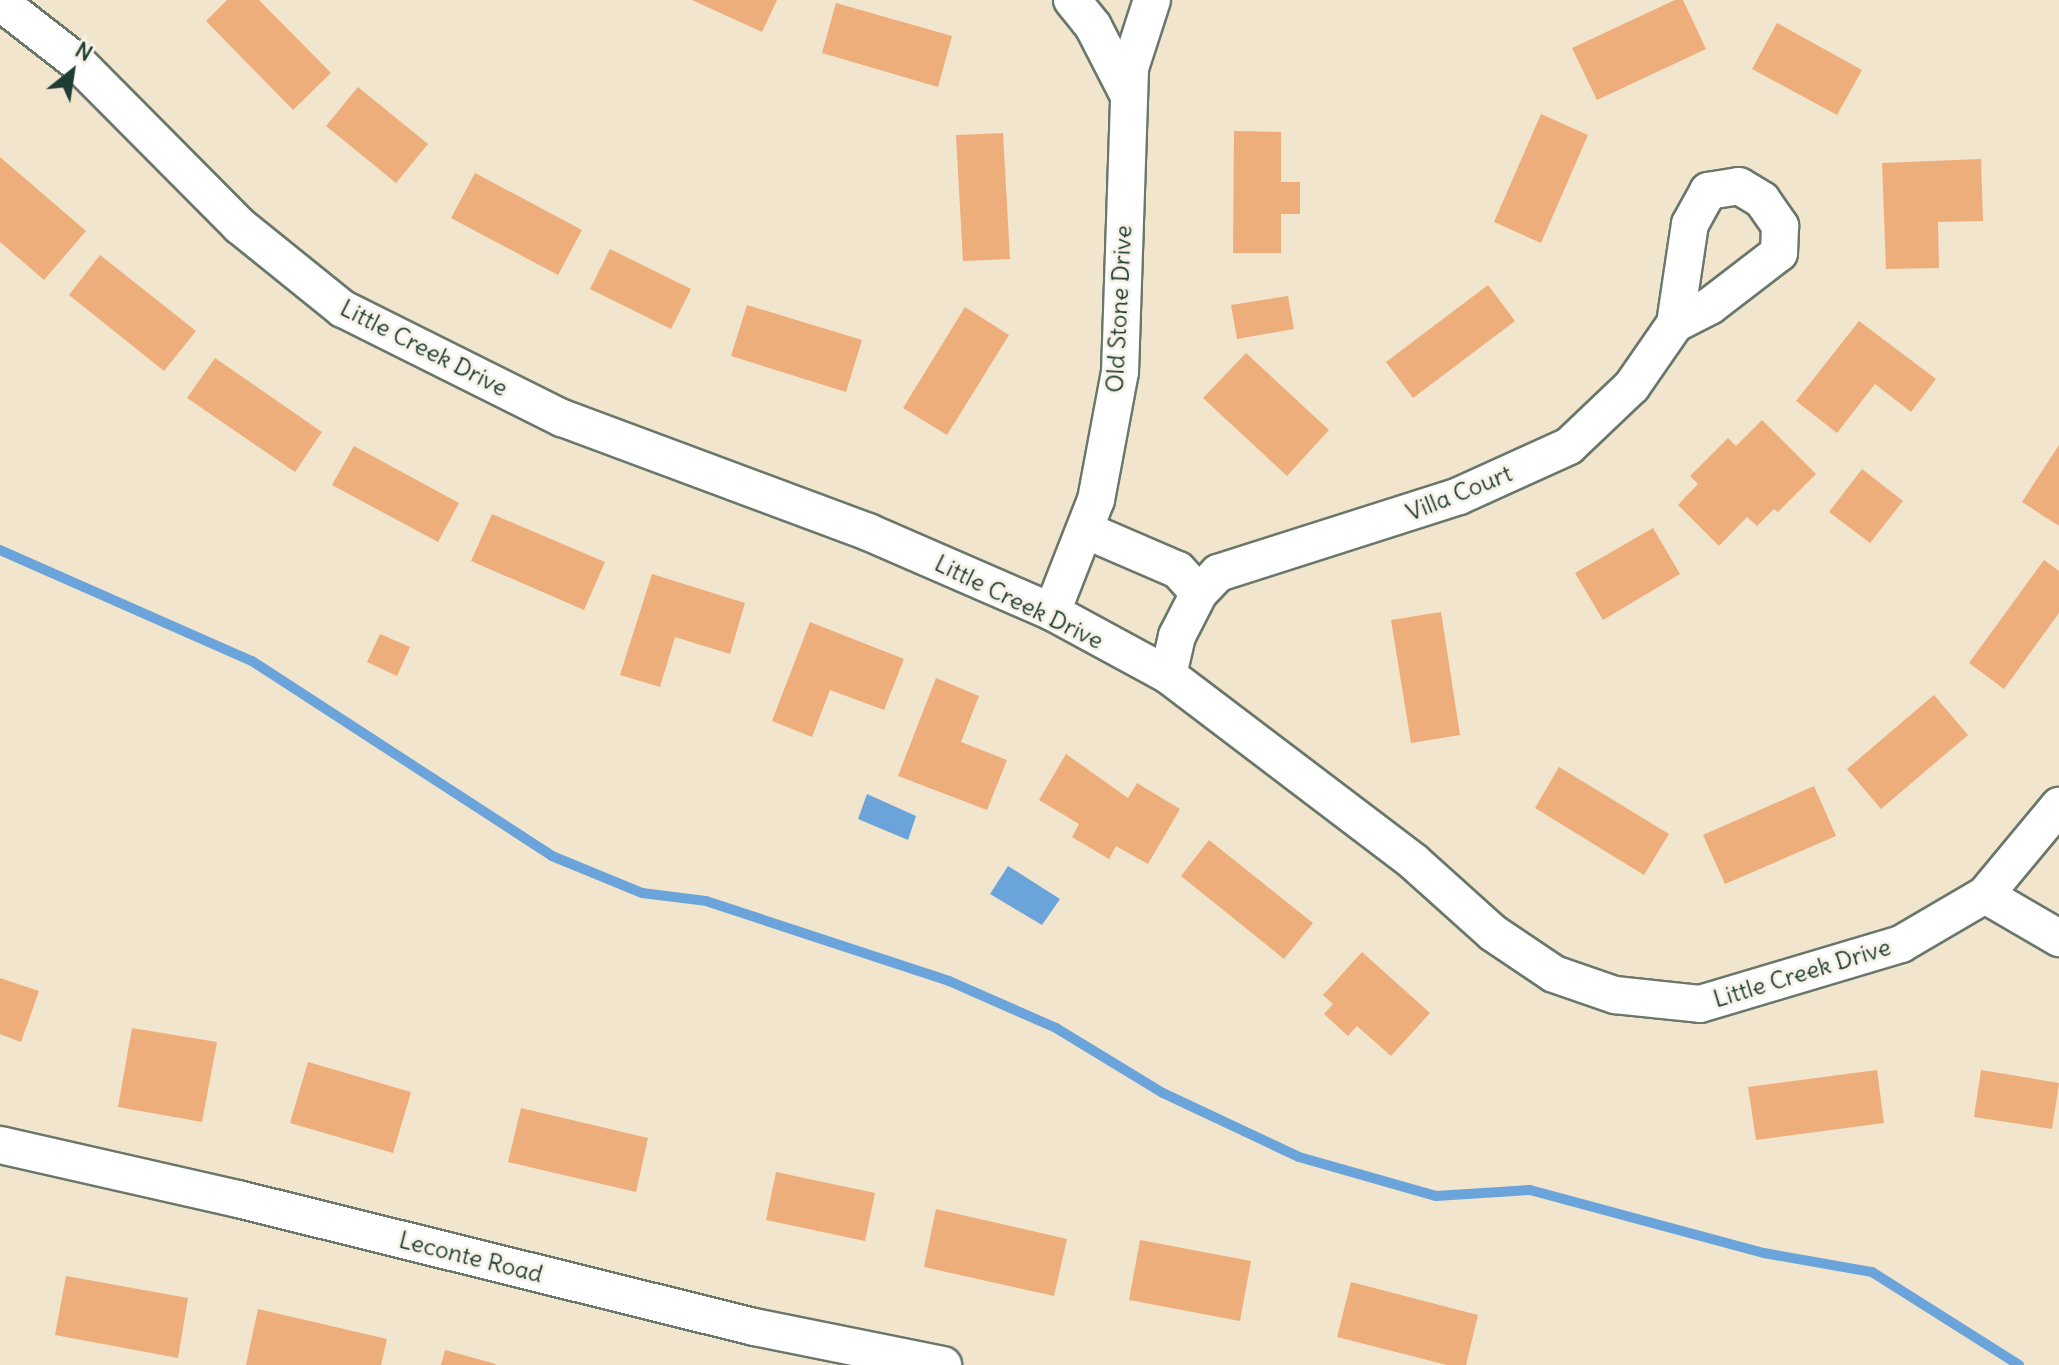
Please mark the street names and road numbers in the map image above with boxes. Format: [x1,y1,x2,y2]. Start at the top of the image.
street label: Old Stone Drive [1100,225,1138,393]
street label: Little Creek Drive [336,293,512,403]
street label: Villa Court [1402,459,1516,527]
street label: Little Creek Drive [930,549,1108,655]
street label: Little Creek Drive [1710,932,1894,1014]
street label: Leconte Road [396,1225,546,1289]

